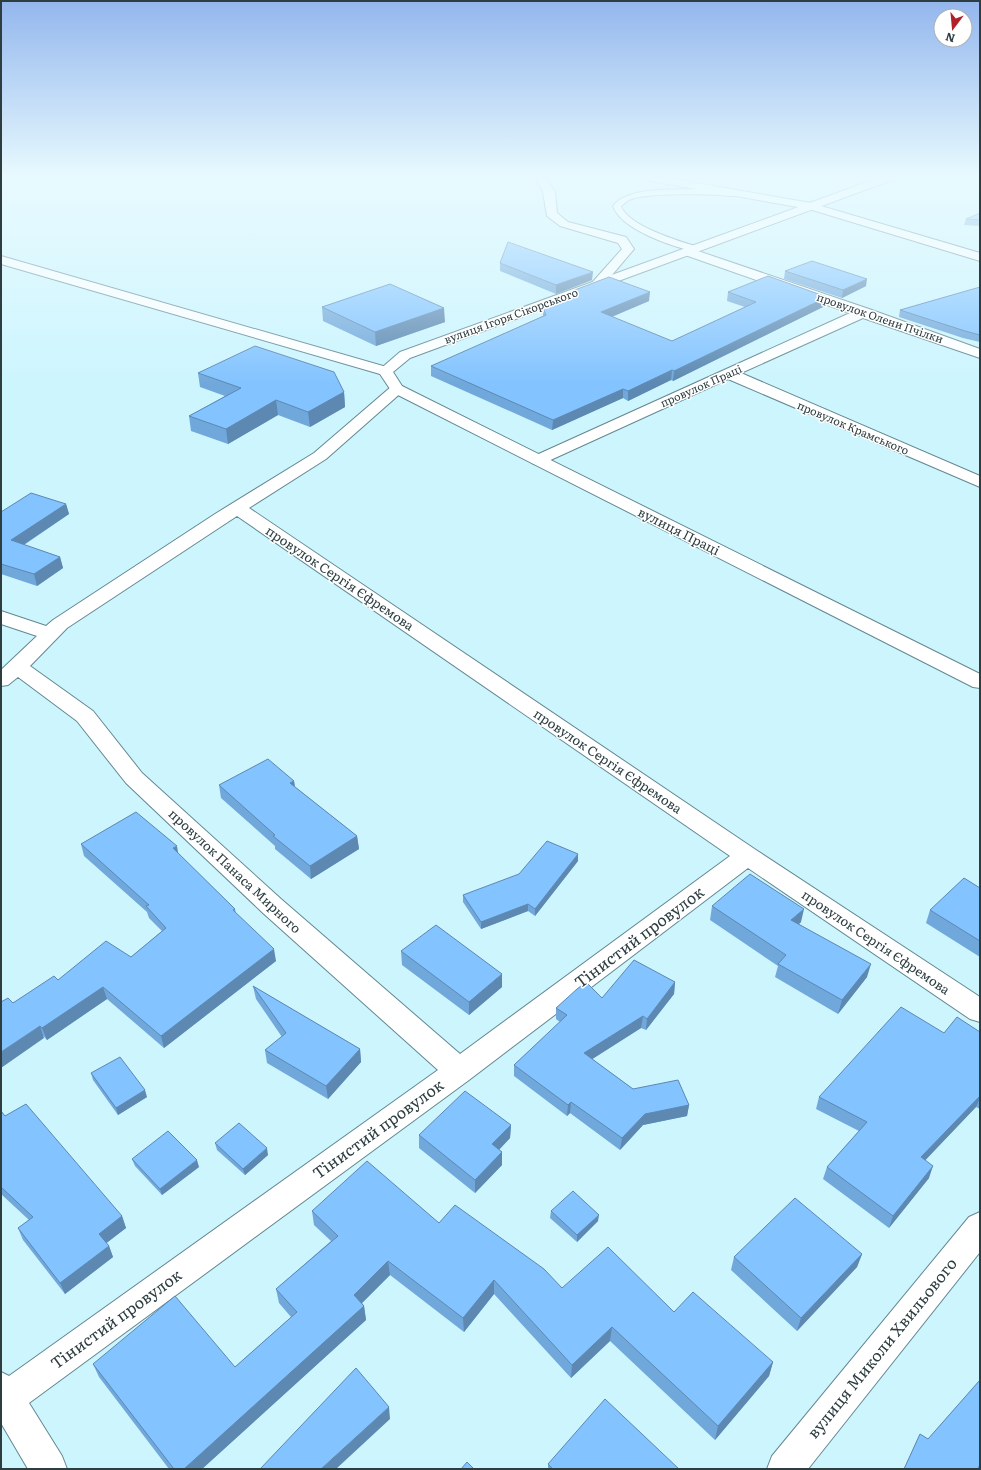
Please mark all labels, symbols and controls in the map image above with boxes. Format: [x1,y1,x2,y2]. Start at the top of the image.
north arrow [933,8,973,48]
text: N [943,30,957,48]
street label: вулиця Ігоря Сікорського [442,283,580,347]
street label: провулок Олени Пчілки [815,288,946,346]
street label: провулок Праці [657,360,744,410]
street label: провулок Крамського [795,396,912,458]
street label: вулиця Праці [635,502,724,560]
street label: провулок Сергія Єфремова [262,521,418,634]
street label: провулок Сергія Єфремова [530,704,686,817]
street label: провулок Панаса Мирного [165,804,306,937]
street label: Тінистий провулок [569,879,709,993]
street label: провулок Сергія Єфремова [798,885,954,998]
street label: Тінистий провулок [307,1072,448,1184]
street label: вулиця Миколи Хвильового [801,1252,962,1443]
street label: Тінистий провулок [45,1262,186,1374]

